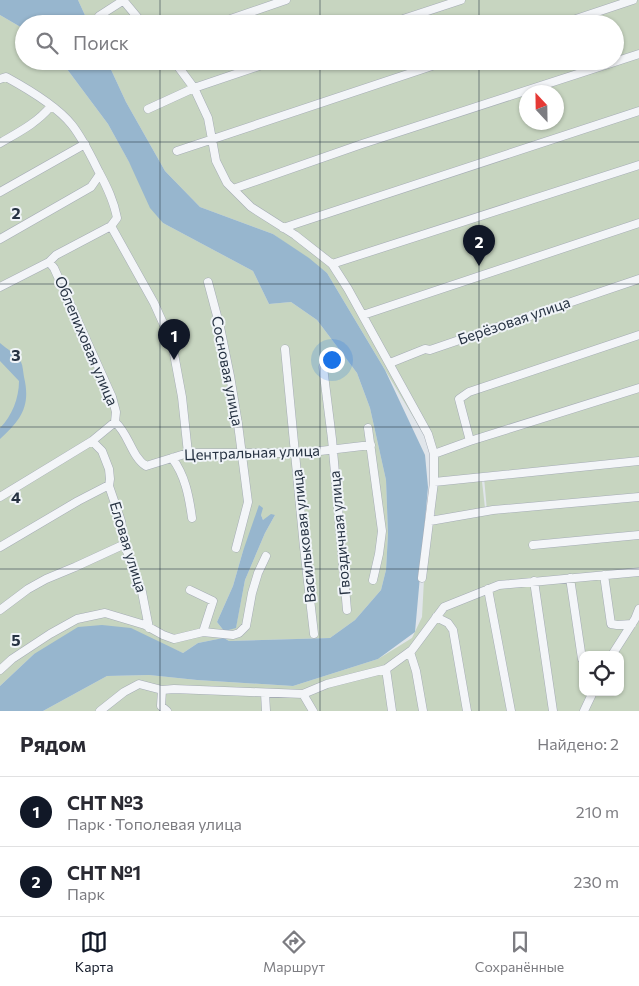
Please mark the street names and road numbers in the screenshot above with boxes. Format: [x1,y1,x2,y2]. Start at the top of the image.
street label: Облепиховая улица [51,273,122,408]
street label: Берёзовая улица [455,292,572,348]
street label: Сосновая улица [208,314,247,427]
street label: Центральная улица [184,441,320,463]
street label: Васильковая улица [287,469,319,604]
street label: Гвоздичная улица [325,470,353,596]
street label: Еловая улица [107,499,151,594]

